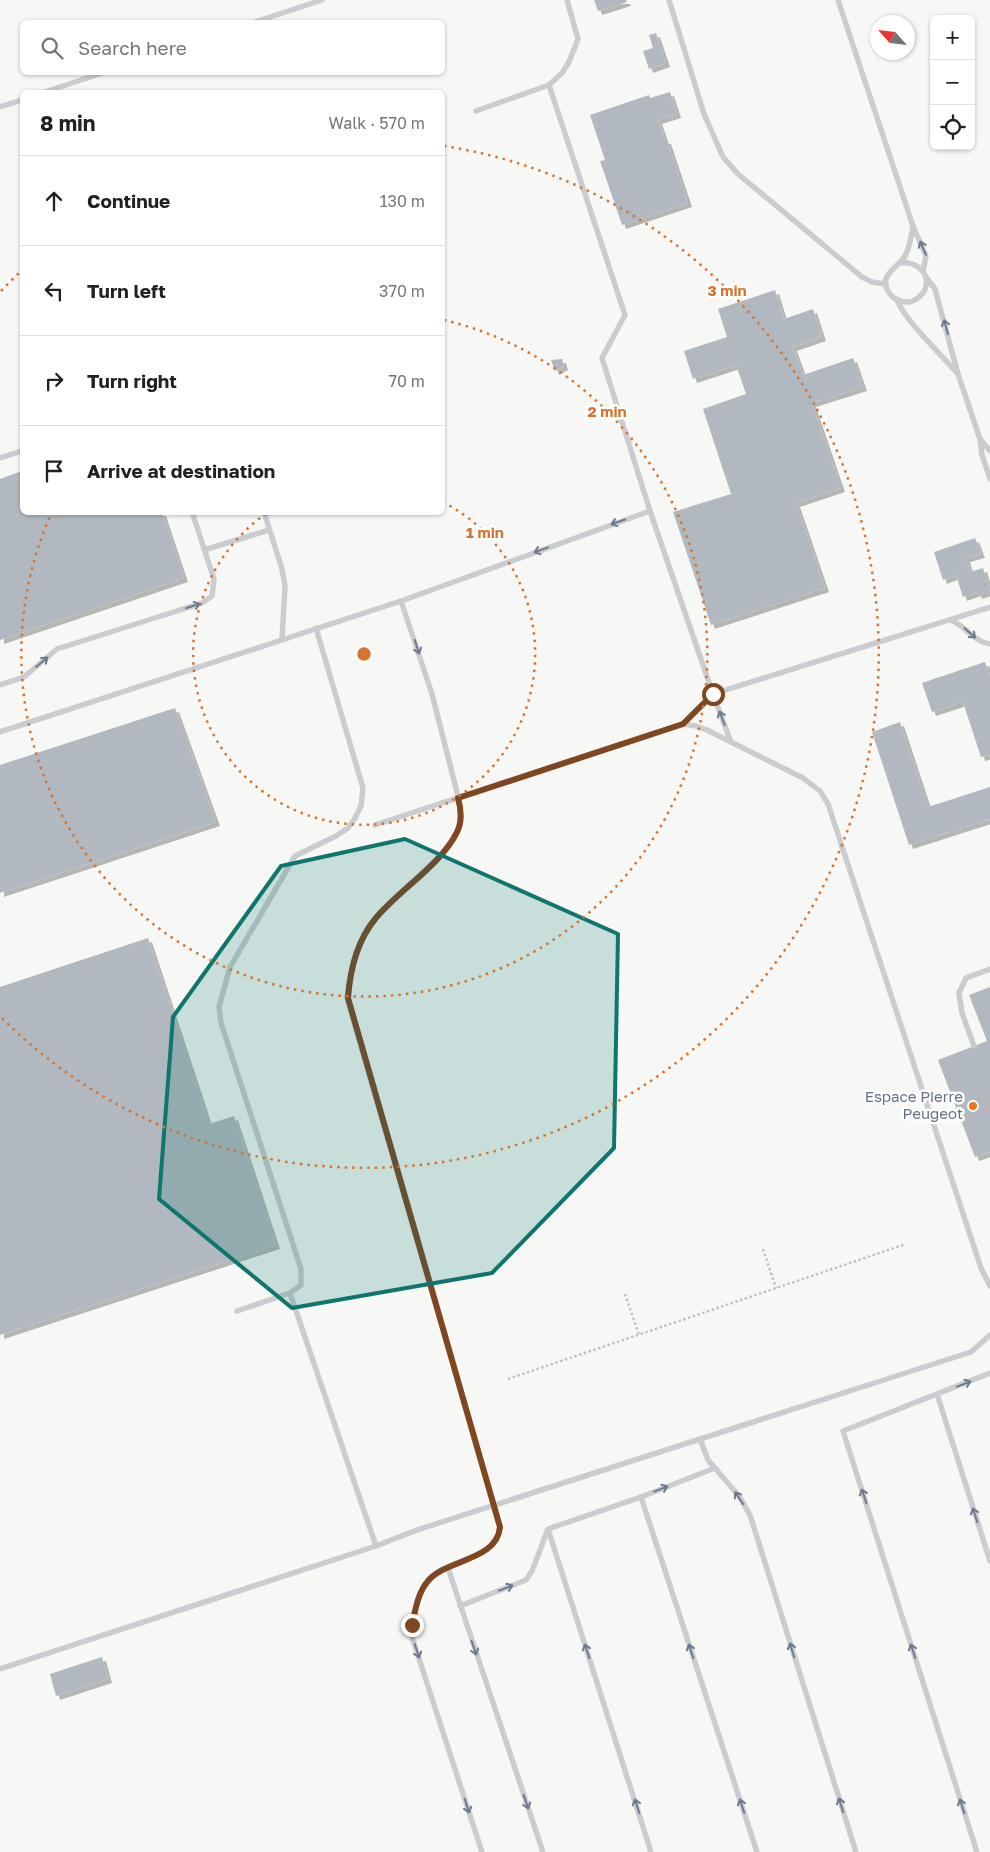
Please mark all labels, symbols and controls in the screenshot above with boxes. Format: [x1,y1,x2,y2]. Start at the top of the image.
north arrow [870,15,915,60]
map controls [930,15,975,150]
button: + [930,15,975,60]
search box [20,20,445,75]
icon: search [38,34,66,62]
text: Search here [78,36,187,59]
button: − [930,60,975,105]
button: locate [930,105,975,150]
text: 8 min [40,110,96,136]
text: Walk · 570 m [328,113,425,133]
icon: ahead [40,187,68,215]
text: Continue [87,189,170,212]
text: 130 m [380,191,425,211]
one-way arrow [917,241,927,256]
icon: left [40,277,68,305]
text: Turn left [87,279,166,302]
text: 370 m [379,281,425,301]
text: 3 min [707,281,747,299]
one-way arrow [941,320,950,336]
icon: right [40,367,68,395]
text: Turn right [87,369,177,392]
text: 70 m [388,371,425,391]
text: 2 min [587,402,627,420]
icon: arrive [40,457,68,485]
text: Arrive at destination [87,459,275,482]
one-way arrow [610,518,626,528]
text: 1 min [466,523,504,541]
one-way arrow [534,546,549,555]
one-way arrow [185,600,201,610]
one-way arrow [964,627,977,638]
one-way arrow [413,639,422,654]
centre of rings [355,645,373,663]
one-way arrow [35,656,48,667]
route start [702,683,725,706]
one-way arrow [717,711,726,726]
place label: Espace Pierre Peugeot [865,1087,963,1122]
marker: Espace Pierre Peugeot [967,1100,979,1112]
one-way arrow [956,1379,971,1388]
one-way arrow [653,1484,668,1493]
one-way arrow [858,1488,868,1504]
one-way arrow [734,1491,744,1505]
one-way arrow [970,1507,980,1523]
one-way arrow [498,1583,513,1592]
route end [401,1614,424,1637]
one-way arrow [470,1639,480,1655]
one-way arrow [413,1643,422,1659]
one-way arrow [686,1643,696,1659]
one-way arrow [787,1643,797,1659]
one-way arrow [907,1643,917,1659]
one-way arrow [582,1644,591,1659]
one-way arrow [522,1793,531,1809]
one-way arrow [463,1797,472,1813]
one-way arrow [631,1798,641,1814]
one-way arrow [736,1798,746,1814]
one-way arrow [836,1798,845,1814]
one-way arrow [957,1798,966,1814]

